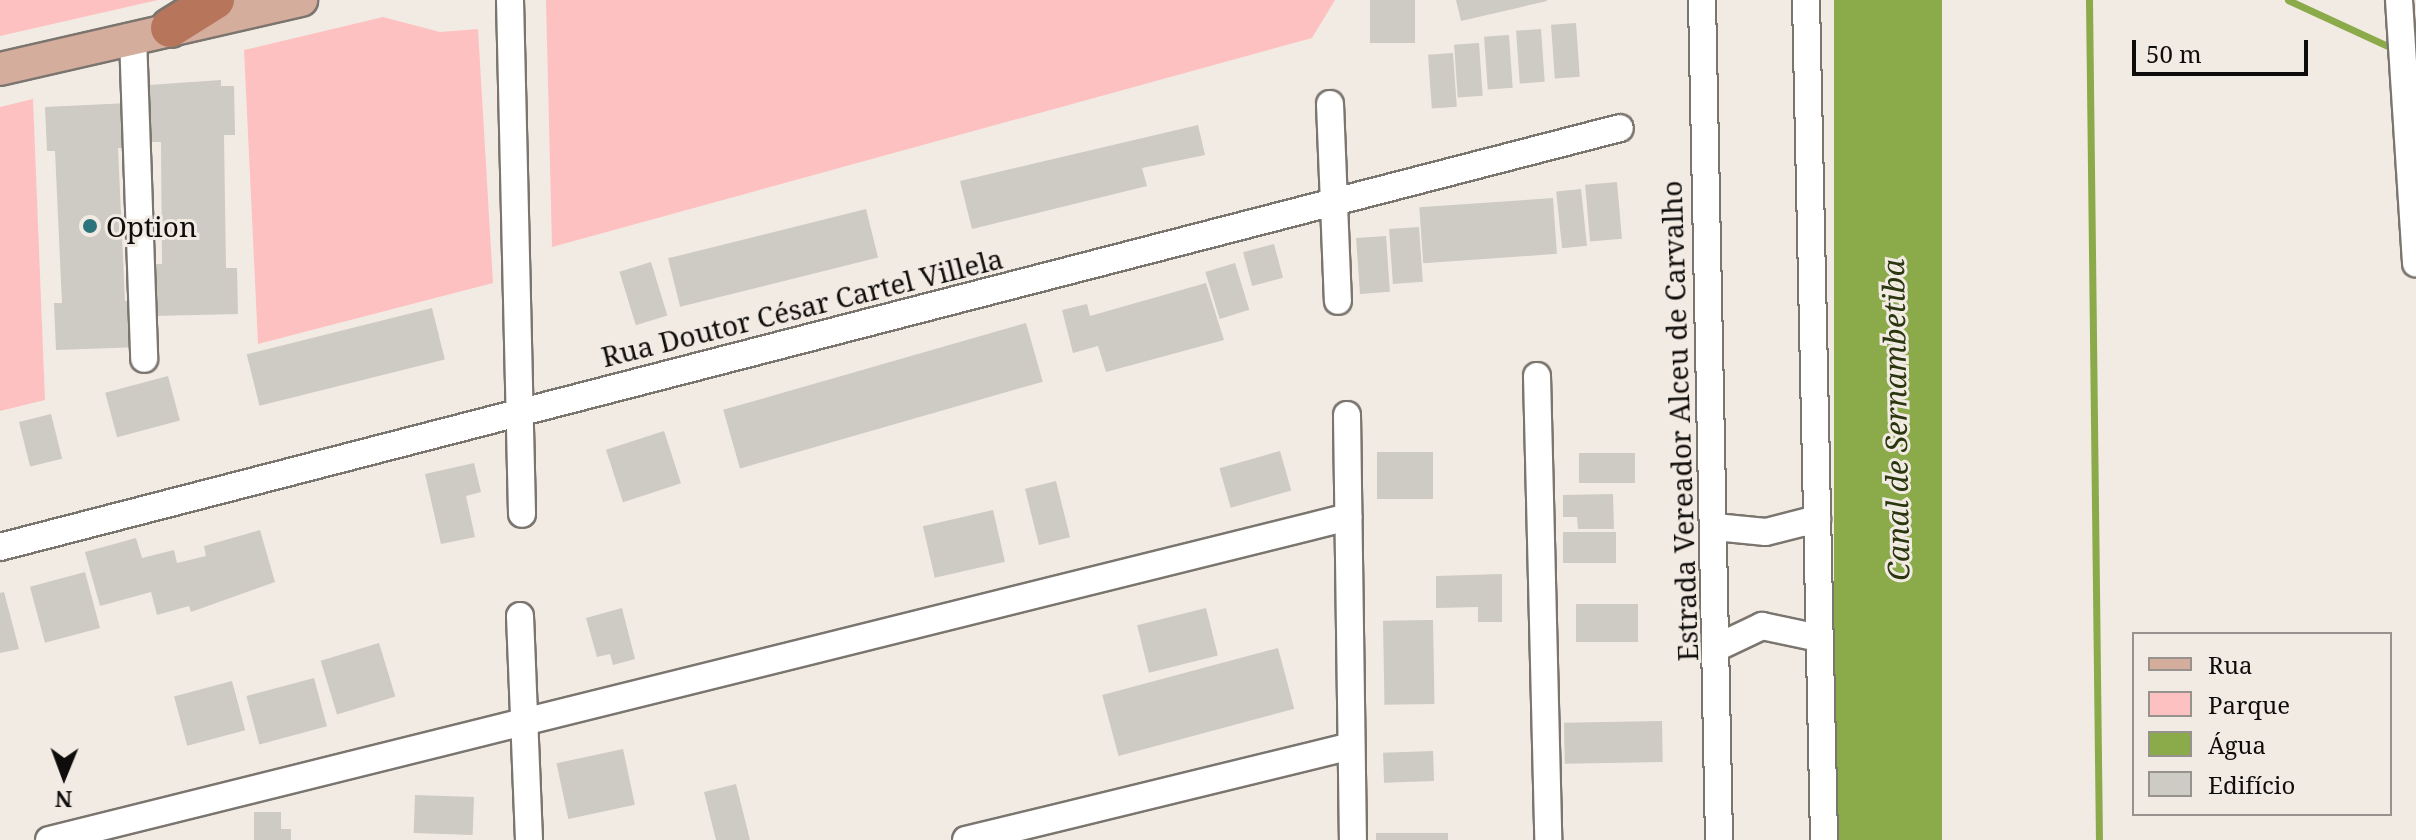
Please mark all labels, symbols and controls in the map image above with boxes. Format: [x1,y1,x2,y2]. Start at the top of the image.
scale bar [2136,24,2312,74]
text: 50 m [2146,37,2202,70]
street label: Estrada Vereador Alceu de Carvalho [1654,180,1704,662]
place label: Option [106,209,197,243]
marker: Option [81,217,99,235]
street label: Rua Doutor César Cartel Villela [598,241,1006,373]
water label: Canal de Sernambetiba [1875,259,1917,581]
legend [2132,632,2392,816]
text: Rua [2208,648,2253,681]
text: Parque [2208,688,2290,721]
text: Água [2208,728,2266,761]
north arrow [24,736,104,816]
text: Edifício [2208,768,2295,801]
text: N [55,785,73,815]

